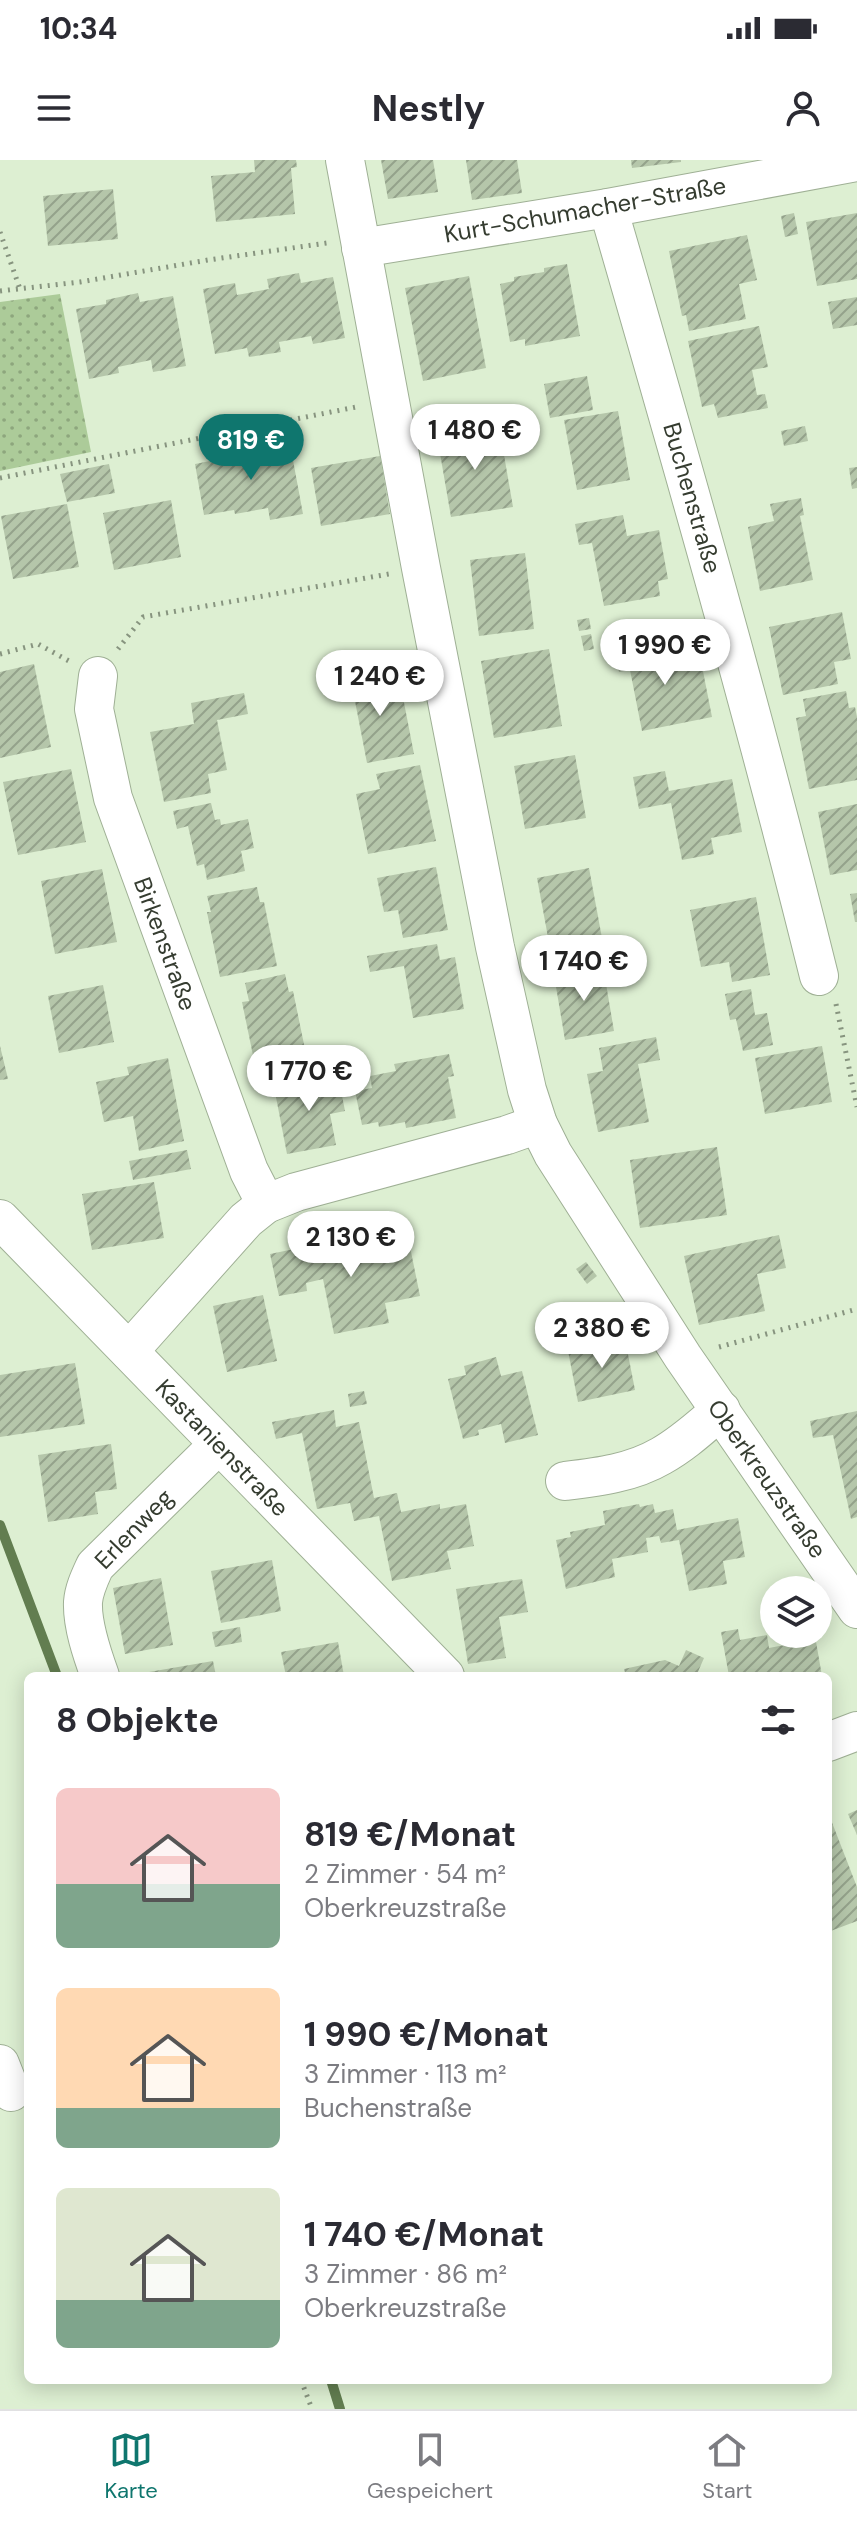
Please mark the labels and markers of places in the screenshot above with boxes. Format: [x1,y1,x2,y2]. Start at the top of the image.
pin: 1 480 € [401,404,549,472]
pin: 819 € [195,414,307,482]
pin: 1 990 € [591,619,739,687]
pin: 1 240 € [306,650,454,718]
pin: 1 740 € [510,935,658,1003]
pin: 1 770 € [235,1045,383,1113]
pin: 2 130 € [277,1211,425,1279]
pin: 2 380 € [528,1302,676,1370]

